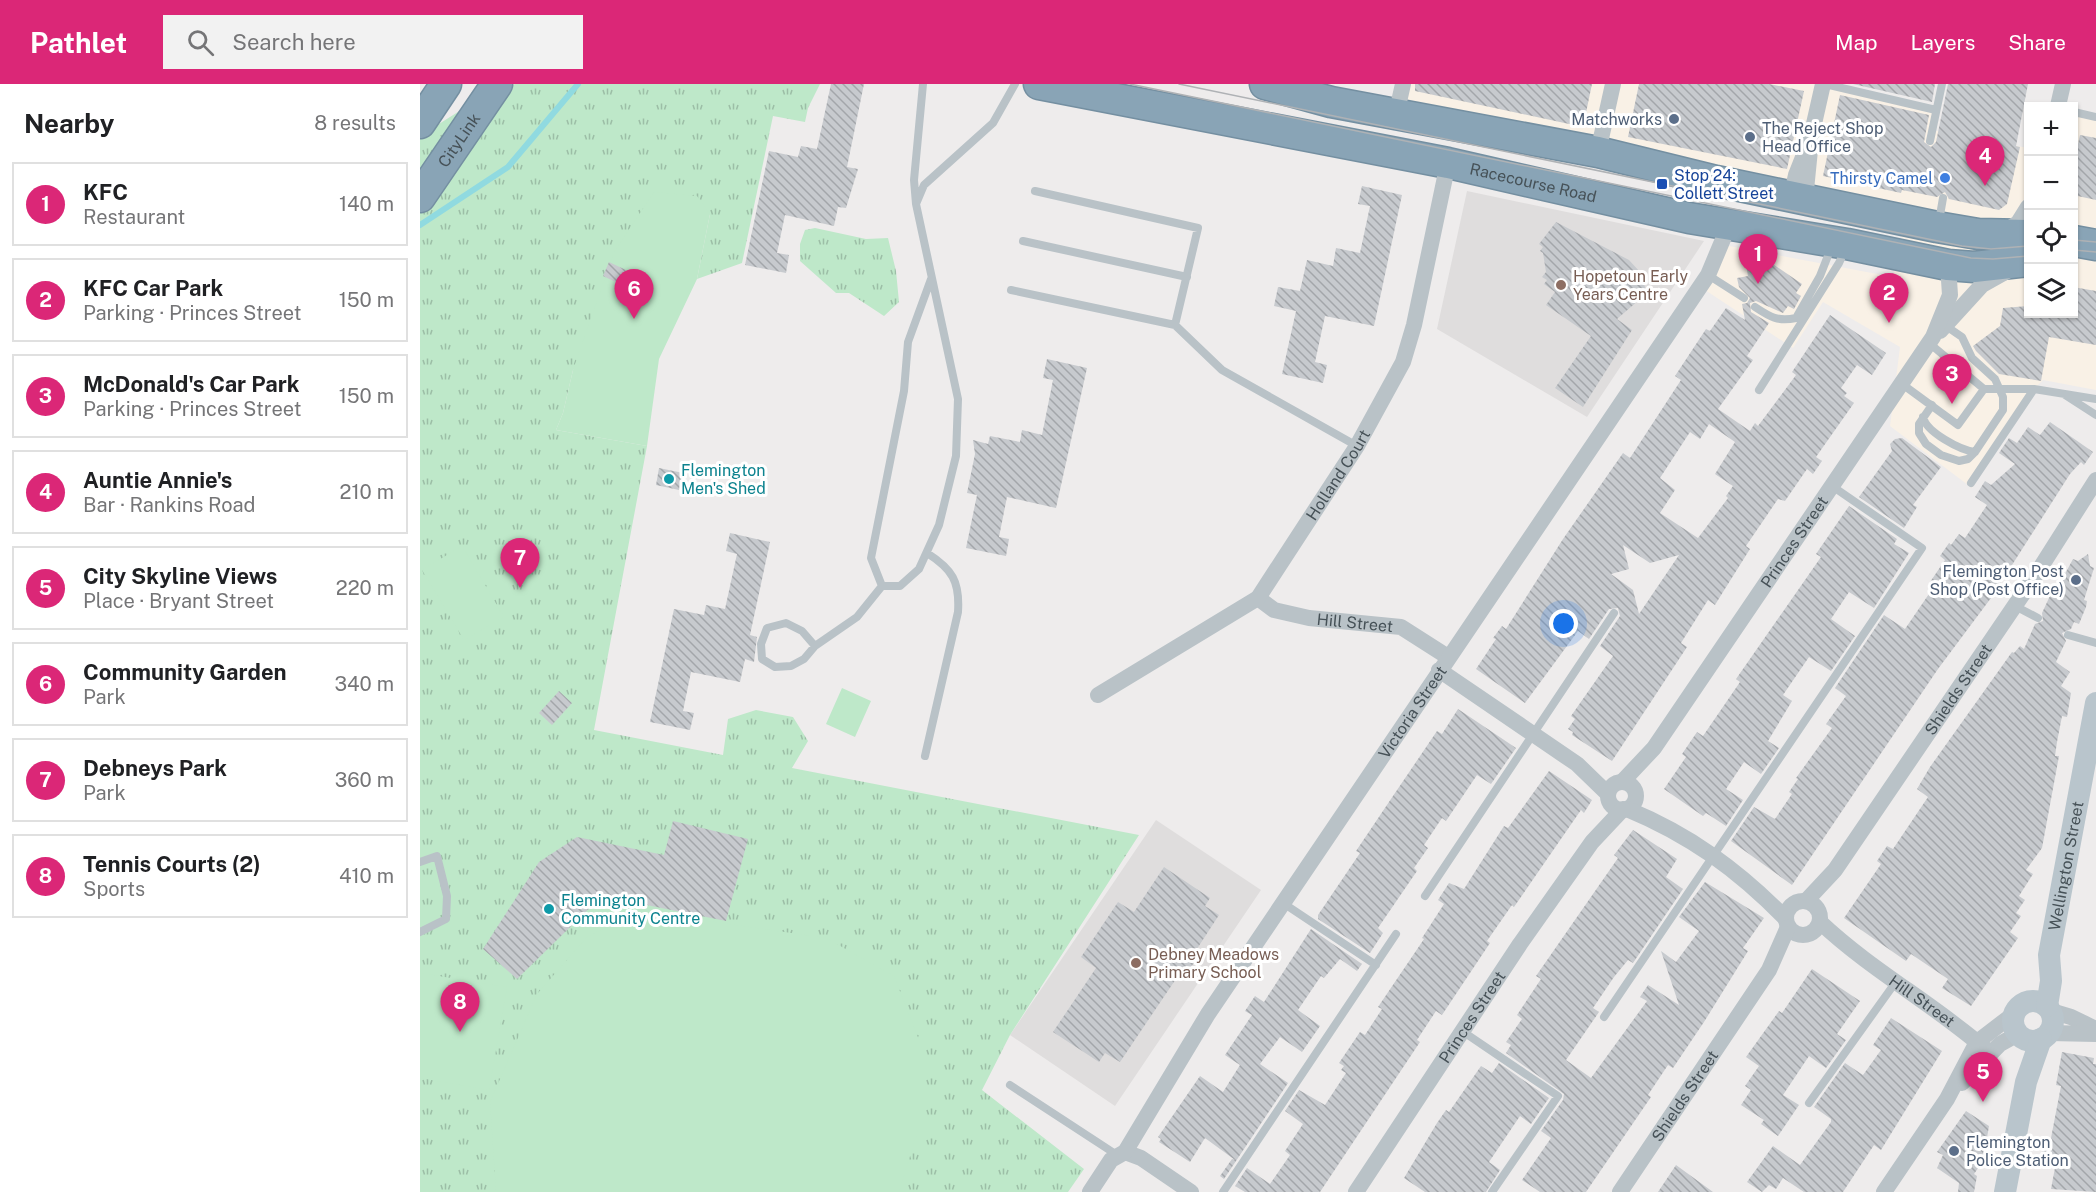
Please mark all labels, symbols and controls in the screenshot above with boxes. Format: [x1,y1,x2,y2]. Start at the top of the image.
search box [163,15,583,69]
text: Pathlet [30,26,127,59]
icon: search [184,26,217,59]
text: Search here [232,29,356,55]
text: Map [1835,30,1878,55]
text: Layers [1911,30,1975,55]
text: Share [2008,30,2066,55]
map controls [2024,102,2078,318]
button: + [2024,102,2078,156]
text: Nearby [24,108,114,139]
street label: CityLink [434,110,484,171]
place label: Matchworks [1571,110,1662,129]
text: 8 results [314,111,396,135]
marker: Matchworks [1667,112,1681,126]
place label: The Reject Shop Head Office [1762,119,1883,156]
marker: The Reject Shop Head Office [1743,130,1757,144]
pin: 4 [1966,136,2004,186]
button: − [2024,156,2078,210]
street label: Racecourse Road [1468,159,1598,207]
place label: Stop 24: Collett Street [1674,166,1774,203]
place label: Thirsty Camel [1830,169,1933,188]
marker: Thirsty Camel [1938,171,1952,185]
marker: Stop 24: Collett Street [1655,177,1669,191]
text: KFC [83,179,128,205]
text: 1 [41,192,50,216]
text: 140 m [339,192,394,216]
text: Restaurant [83,205,185,229]
button: locate [2024,210,2078,264]
pin: 1 [1738,234,1778,284]
button: layers [2024,264,2078,318]
place label: Hopetoun Early Years Centre [1573,267,1688,304]
pin: 6 [614,270,654,319]
pin: 2 [1870,274,1908,323]
text: KFC Car Park [83,275,223,301]
marker: Hopetoun Early Years Centre [1554,278,1568,292]
text: 2 [39,288,52,312]
text: 150 m [339,288,394,312]
text: Parking · Princes Street [83,301,301,325]
pin: 3 [1932,354,1972,404]
text: McDonald's Car Park [83,371,299,397]
text: 3 [39,384,52,408]
text: 150 m [339,384,394,408]
text: Parking · Princes Street [83,397,301,421]
street label: Holland Court [1302,426,1374,524]
place label: Flemington Men's Shed [681,461,766,498]
text: Auntie Annie's [83,467,232,493]
marker: Flemington Men's Shed [662,472,676,486]
text: 4 [39,480,52,504]
text: 210 m [340,480,394,504]
text: Bar · Rankins Road [83,493,255,517]
street label: Princes Street [1757,493,1832,591]
pin: 7 [500,538,540,588]
place label: Flemington Post Shop (Post Office) [1929,562,2064,599]
text: City Skyline Views [83,563,277,589]
marker: Flemington Post Shop (Post Office) [2069,573,2083,587]
text: 5 [39,576,52,600]
text: 220 m [336,576,394,600]
text: Place · Bryant Street [83,589,274,613]
your location [1549,609,1578,638]
street label: Hill Street [1316,610,1394,636]
street label: Shields Street [1921,641,1996,739]
text: Community Garden [83,659,287,685]
street label: Victoria Street [1375,662,1451,762]
text: 6 [39,672,52,696]
text: 340 m [334,672,394,696]
text: Park [83,685,126,709]
text: Debneys Park [83,755,227,781]
text: 7 [39,768,52,792]
text: 360 m [335,768,394,792]
text: Park [83,781,126,805]
street label: Wellington Street [2045,800,2087,932]
text: Tennis Courts (2) [83,851,261,877]
text: 8 [39,864,52,888]
text: 410 m [339,864,394,888]
text: Sports [83,877,145,901]
place label: Flemington Community Centre [561,891,700,928]
marker: Flemington Community Centre [542,902,556,916]
place label: Debney Meadows Primary School [1148,945,1279,982]
marker: Debney Meadows Primary School [1129,956,1143,970]
street label: Princes Street [1435,968,1509,1067]
street label: Hill Street [1885,971,1959,1031]
pin: 8 [440,982,480,1032]
street label: Shields Street [1648,1047,1722,1145]
pin: 5 [1964,1052,2002,1102]
place label: Flemington Police Station [1966,1133,2069,1170]
marker: Flemington Police Station [1947,1144,1961,1158]

